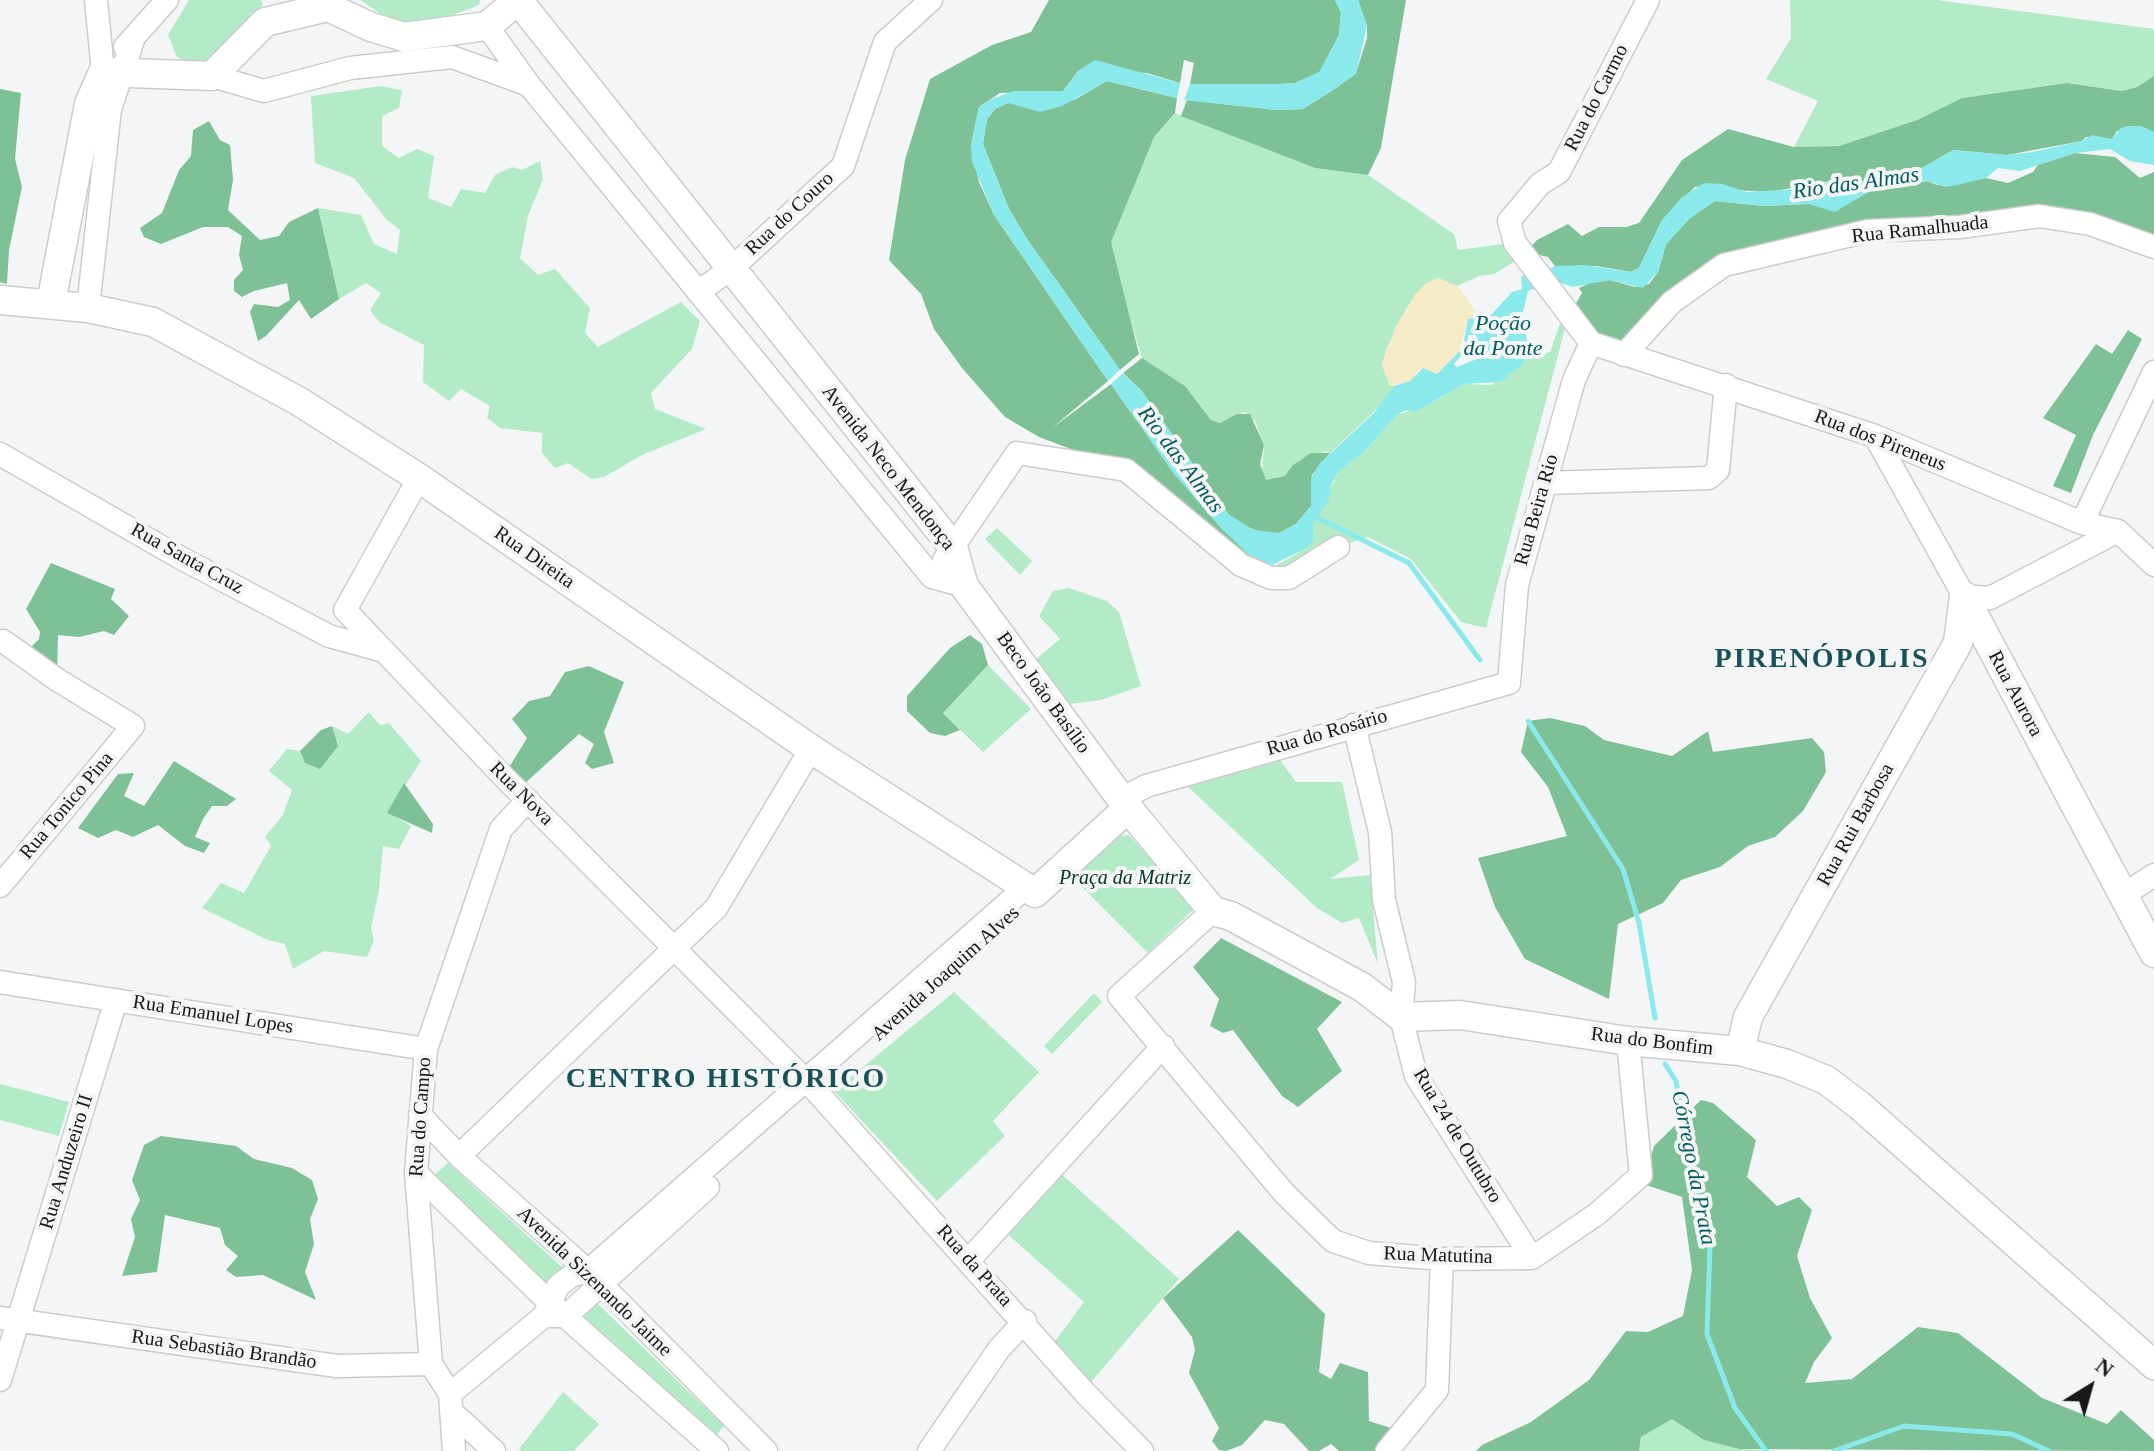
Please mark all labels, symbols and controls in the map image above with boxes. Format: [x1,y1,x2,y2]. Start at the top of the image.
street label: Rua do Carmo [1560,41,1634,155]
water label: Rio das Almas [1791,162,1921,206]
street label: Rua do Couro [741,167,839,261]
street label: Rua Ramalhuada [1851,211,1989,249]
water label: Poção da Ponte [1464,311,1542,362]
street label: Avenida Neco Mendonça [816,381,960,555]
water label: Rio das Almas [1131,401,1229,519]
street label: Rua dos Pireneus [1811,405,1949,477]
street label: Rua Beira Rio [1510,452,1564,568]
street label: Rua Santa Cruz [126,518,248,600]
street label: Rua Direita [489,522,579,594]
street label: Beco João Basílio [991,628,1095,758]
district label: PIRENÓPOLIS [1715,643,1929,677]
street label: Rua Aurora [1982,647,2048,741]
street label: Rua do Rosário [1264,704,1390,762]
street label: Rua Tonico Pina [15,747,119,865]
street label: Rua Nova [484,757,558,831]
street label: Rua Rui Barbosa [1812,759,1900,891]
park label: Praça da Matriz [1059,867,1191,891]
street label: Avenida Joaquim Alves [867,901,1025,1047]
street label: Rua Emanuel Lopes [131,990,295,1040]
street label: Rua do Bonfim [1589,1023,1715,1061]
street label: Rua do Campo [405,1056,437,1178]
district label: CENTRO HISTÓRICO [566,1063,886,1097]
street label: Rua 24 de Outubro [1407,1064,1507,1208]
water label: Córrego da Prata [1665,1088,1721,1248]
street label: Rua Anduzeiro II [35,1092,99,1232]
street label: Avenida Sizenando Jaime [511,1202,677,1362]
street label: Rua da Prata [931,1220,1017,1312]
street label: Rua Matutina [1383,1242,1493,1270]
street label: Rua Sebastião Brandão [130,1325,318,1375]
north arrow [2050,1347,2130,1427]
text: N [2091,1353,2119,1382]

